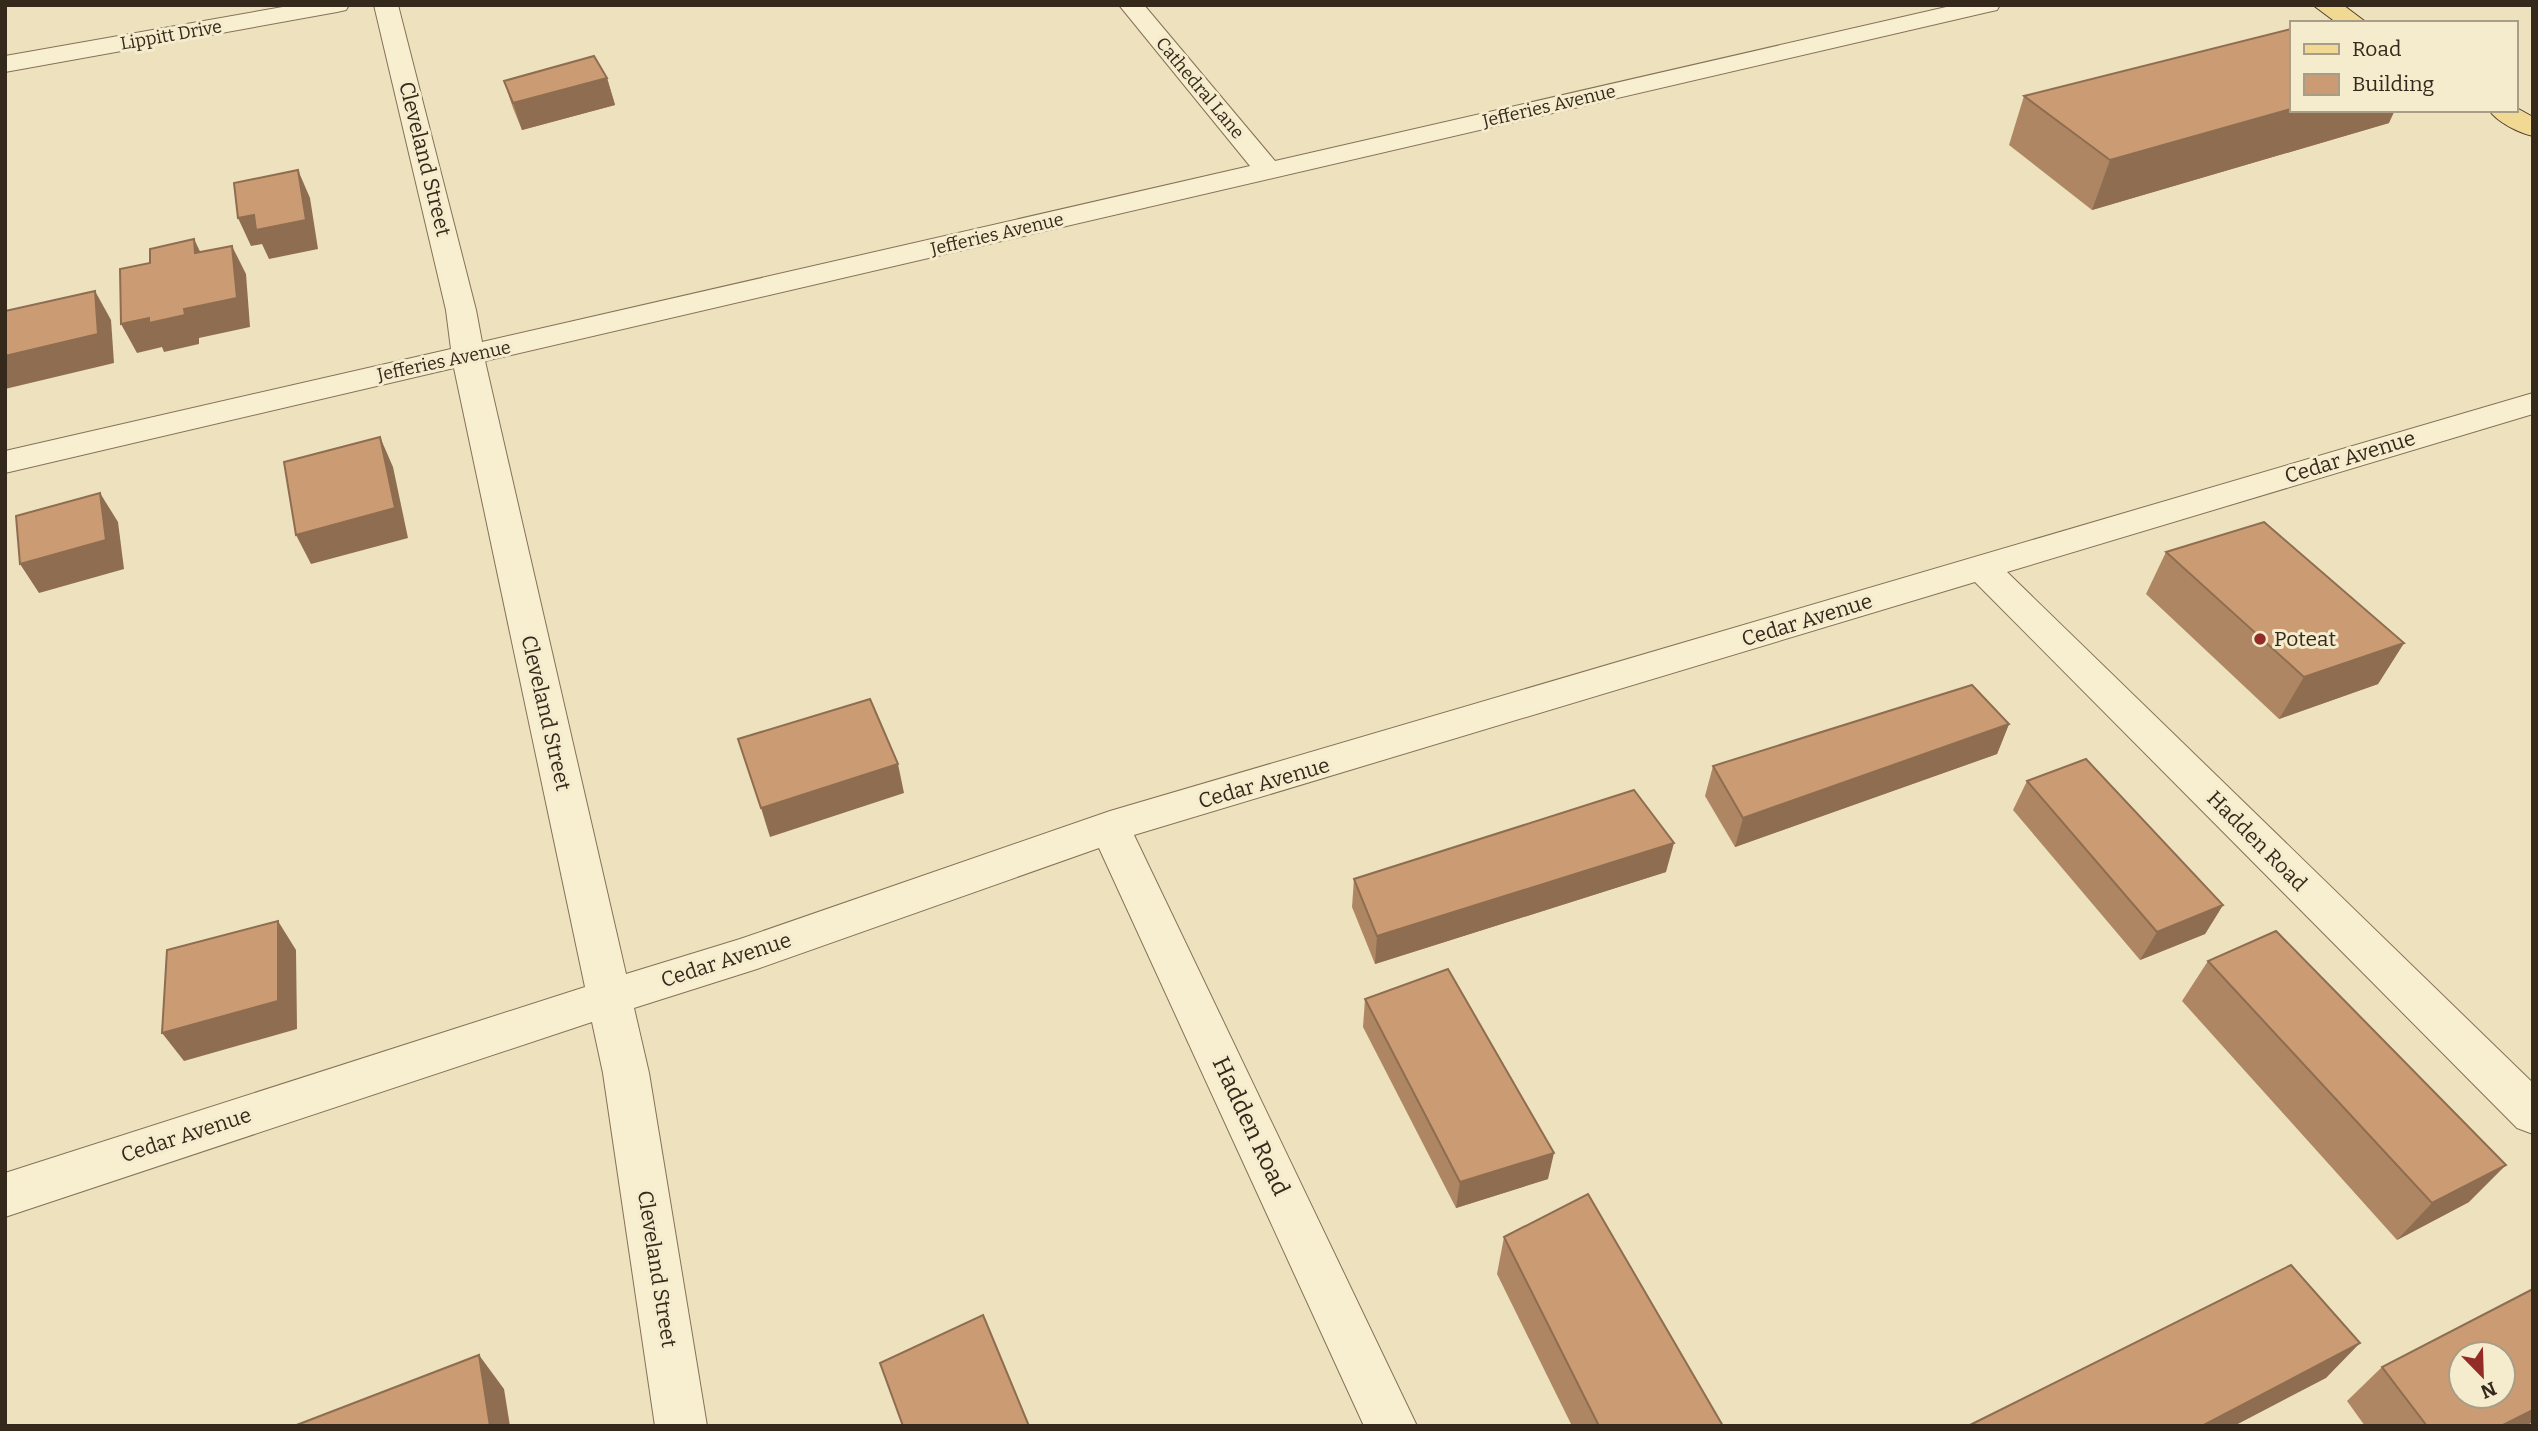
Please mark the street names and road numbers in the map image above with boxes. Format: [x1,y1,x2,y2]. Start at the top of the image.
street label: Lippitt Drive [118,15,224,55]
street label: Cathedral Lane [1151,33,1249,143]
street label: Cleveland Street [393,79,457,240]
street label: Jefferies Avenue [1479,80,1618,132]
street label: Jefferies Avenue [927,208,1066,260]
street label: Jefferies Avenue [374,336,513,386]
street label: Cedar Avenue [2281,425,2419,489]
street label: Cedar Avenue [1738,588,1876,652]
street label: Cleveland Street [515,633,577,794]
street label: Cedar Avenue [1195,752,1333,814]
street label: Hadden Road [2201,785,2313,897]
street label: Cedar Avenue [658,927,794,993]
street label: Hadden Road [1207,1052,1295,1200]
street label: Cedar Avenue [118,1102,254,1168]
street label: Cleveland Street [632,1189,682,1350]

